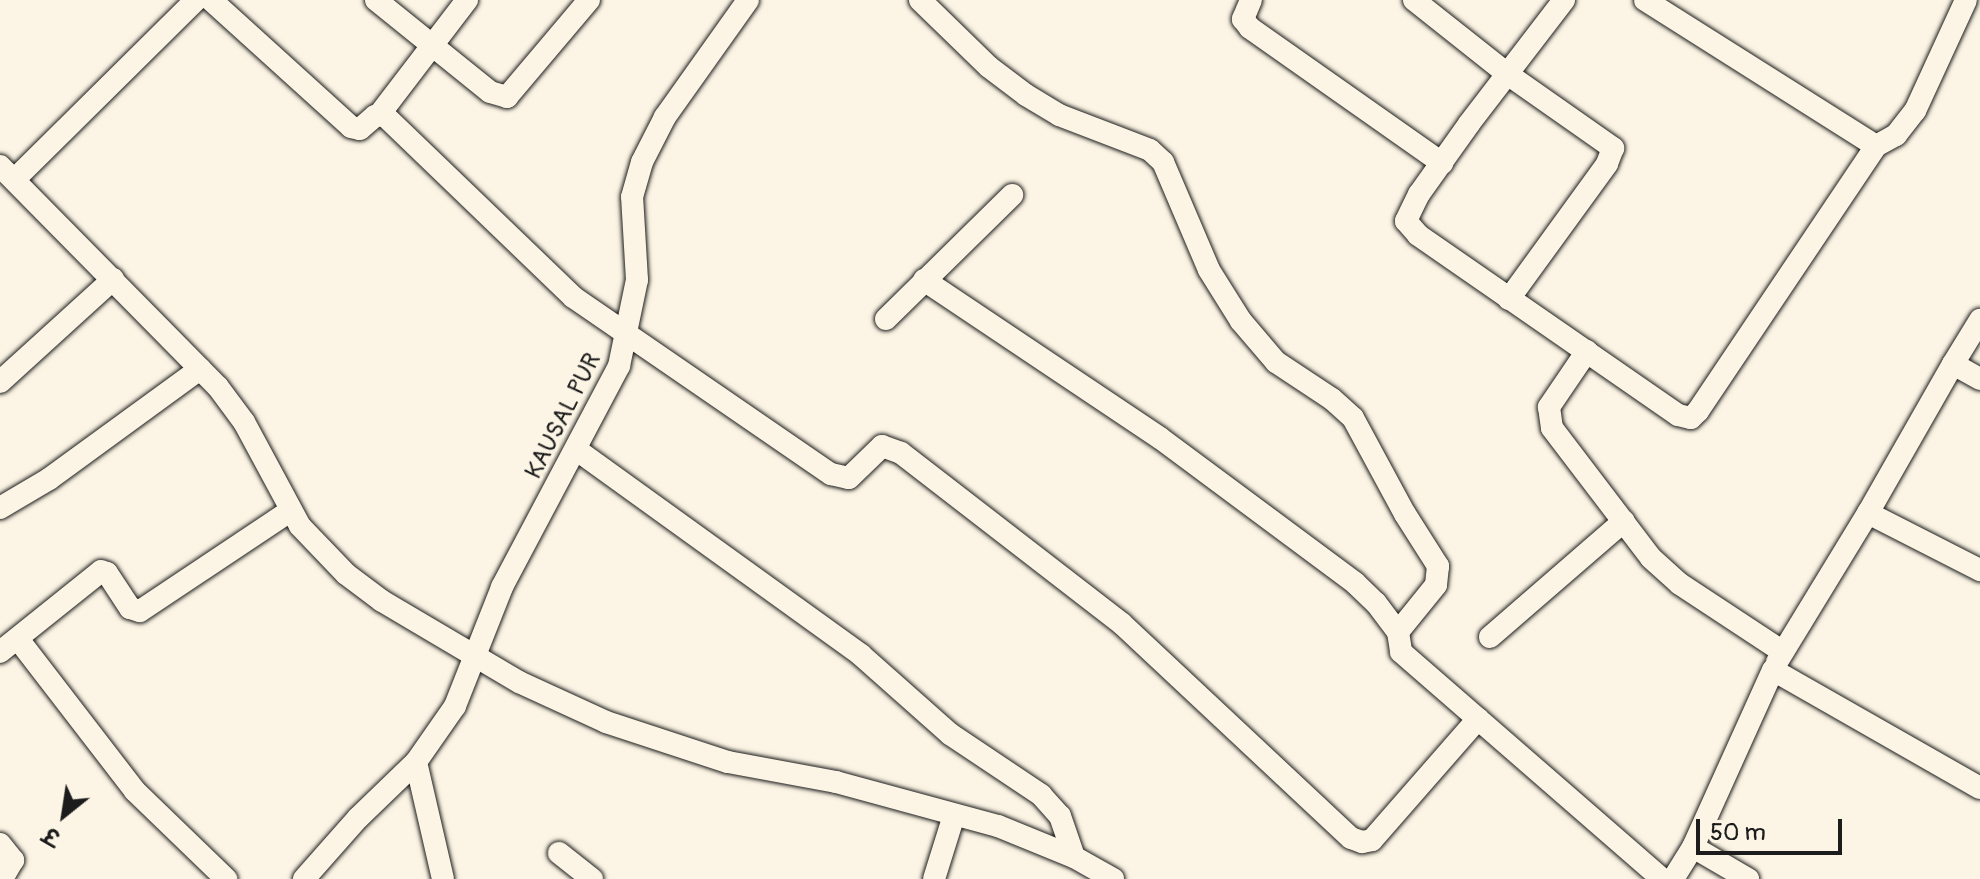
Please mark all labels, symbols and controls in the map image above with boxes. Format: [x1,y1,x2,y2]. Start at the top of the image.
street label: KAUSAL PUR [519,348,607,484]
north arrow [24,775,104,855]
scale bar [1700,803,1846,853]
text: 50 m [1710,818,1766,847]
text: उ [39,820,65,852]

